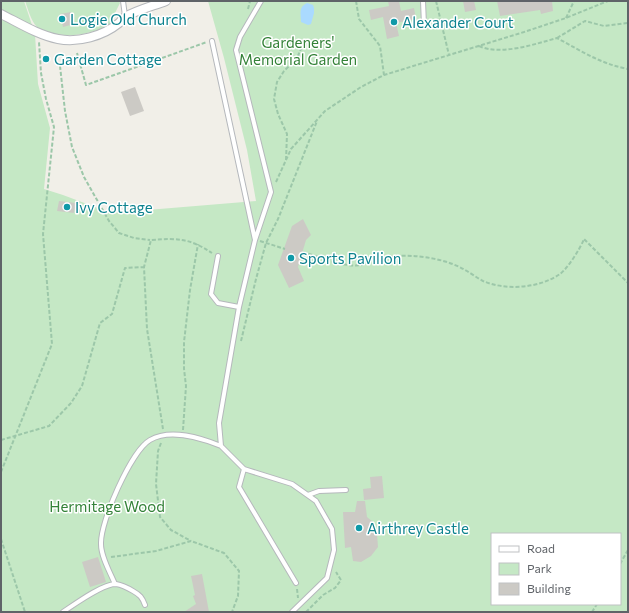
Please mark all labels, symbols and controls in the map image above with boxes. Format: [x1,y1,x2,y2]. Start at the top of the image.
place label: Logie Old Church [70,10,187,28]
place label: Alexander Court [402,13,514,31]
marker: Logie Old Church [57,14,67,24]
marker: Alexander Court [389,17,399,27]
park label: Gardeners' Memorial Garden [239,33,357,68]
place label: Garden Cottage [54,50,162,68]
marker: Garden Cottage [41,54,51,64]
place label: Ivy Cottage [75,198,153,216]
marker: Ivy Cottage [62,202,72,212]
place label: Sports Pavilion [299,249,401,267]
marker: Sports Pavilion [286,253,296,263]
park label: Hermitage Wood [49,497,165,515]
place label: Airthrey Castle [367,519,469,537]
marker: Airthrey Castle [354,523,364,533]
legend [491,533,621,605]
text: Road [527,541,555,555]
text: Park [527,561,553,575]
text: Building [527,581,571,595]

